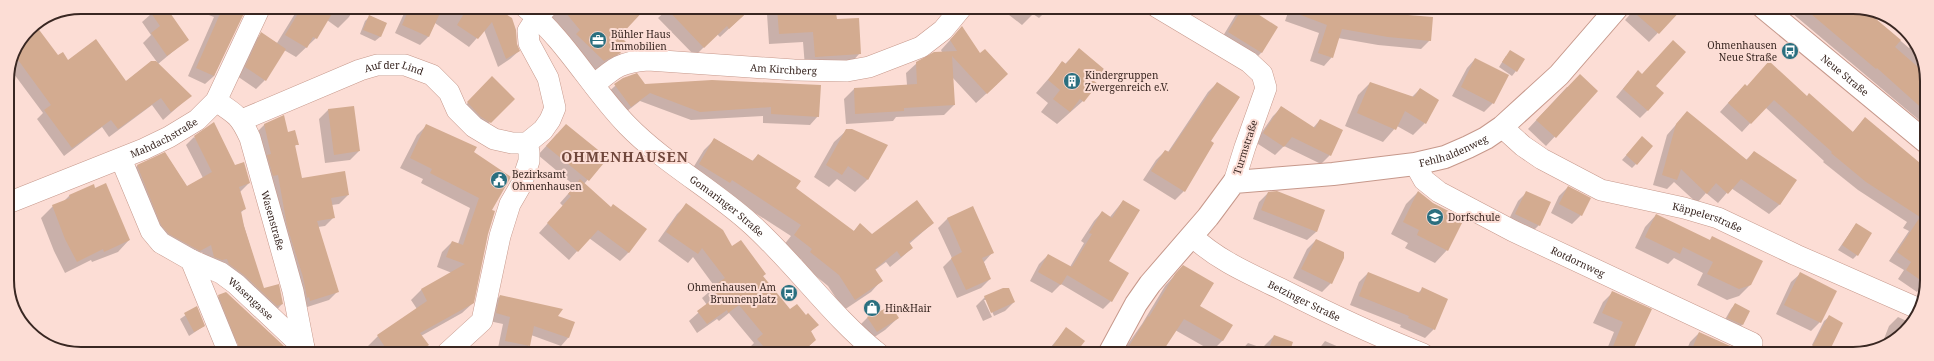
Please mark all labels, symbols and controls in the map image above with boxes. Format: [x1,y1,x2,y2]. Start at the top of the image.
place label: Bühler Haus Immobilien [611,27,671,53]
office icon: Bühler Haus Immobilien [588,30,608,50]
place label: Ohmenhausen Neue Straße [1707,38,1778,64]
bus stop icon: Ohmenhausen Neue Straße [1780,41,1800,61]
street label: Neue Straße [1818,51,1872,99]
street label: Auf der Lind [362,57,426,78]
street label: Am Kirchberg [750,60,818,77]
place label: Kindergruppen Zwergenreich e.V. [1085,68,1169,94]
building icon: Kindergruppen Zwergenreich e.V. [1062,71,1082,91]
street label: Mahdachstraße [128,114,200,161]
street label: Turmstraße [1230,118,1260,176]
street label: Fehlhaldenweg [1418,131,1491,170]
district label: OHMENHAUSEN [561,147,689,166]
place label: Bezirksamt Ohmenhausen [512,167,582,193]
public building icon: Bezirksamt Ohmenhausen [489,170,509,190]
street label: Gomaringer Straße [687,172,767,240]
street label: Wasenstraße [258,189,288,252]
street label: Käppelerstraße [1671,199,1745,236]
school or university icon: Dorfschule [1425,207,1445,227]
place label: Dorfschule [1448,210,1500,224]
street label: Rotdornweg [1549,243,1608,280]
street label: Wasengasse [226,274,277,323]
street label: Betzinger Straße [1266,277,1343,324]
place label: Ohmenhausen Am Brunnenplatz [687,280,777,306]
bus stop icon: Ohmenhausen Am Brunnenplatz [779,283,799,303]
shop icon: Hin&Hair [862,298,882,318]
place label: Hin&Hair [885,301,932,315]

